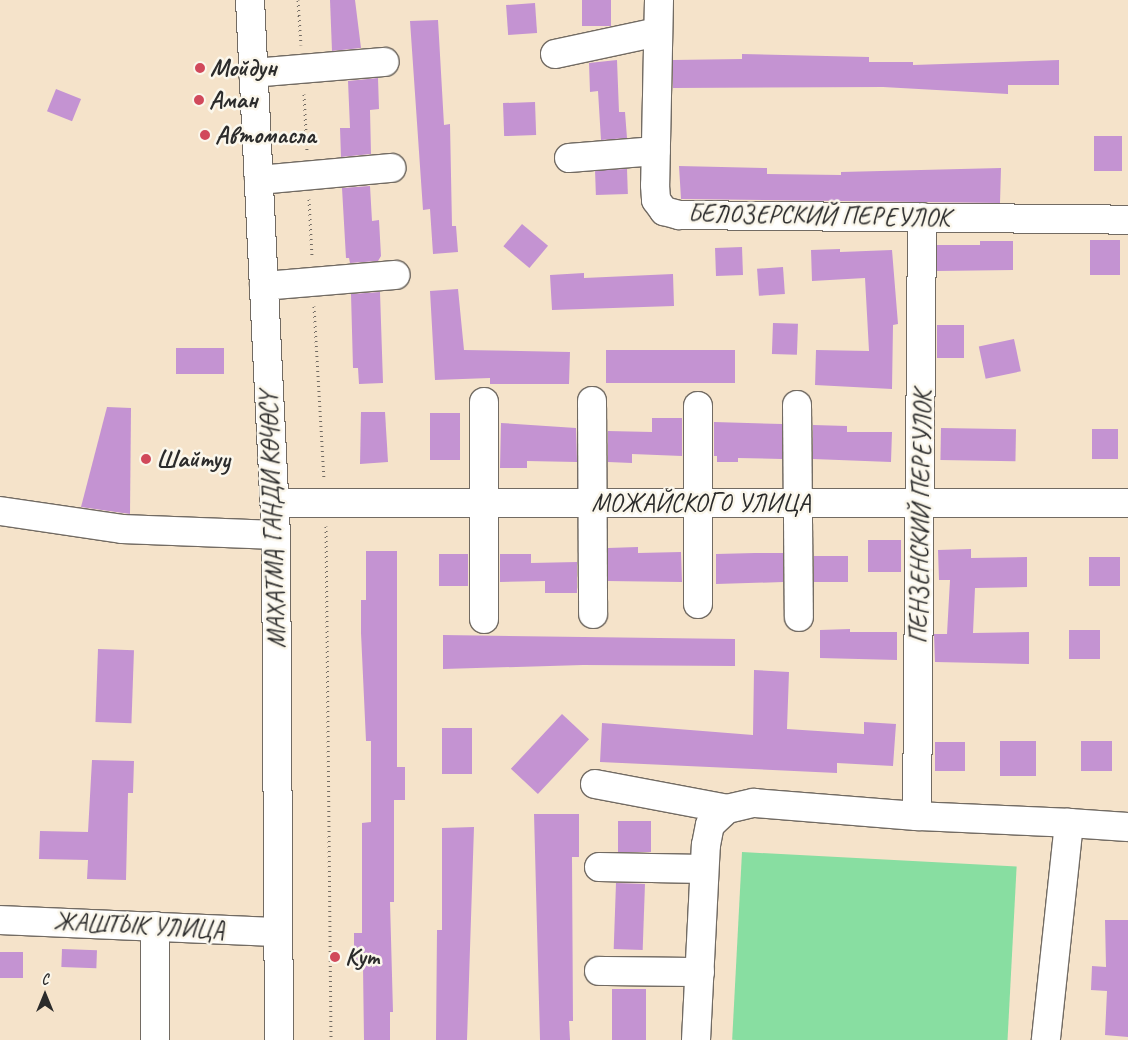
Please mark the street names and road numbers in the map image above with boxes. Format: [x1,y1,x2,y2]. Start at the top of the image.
street label: БЕЛОЗЕРСКИЙ ПЕРЕУЛОК [688,199,950,233]
street label: ПЕНЗЕНСКИЙ ПЕРЕУЛОК [904,390,938,644]
street label: МАХАТМА ГАНДИ КӨЧӨСҮ [254,392,292,648]
street label: МОЖАЙСКОГО УЛИЦА [592,488,810,518]
street label: ЖАШТЫК УЛИЦА [52,907,226,945]

